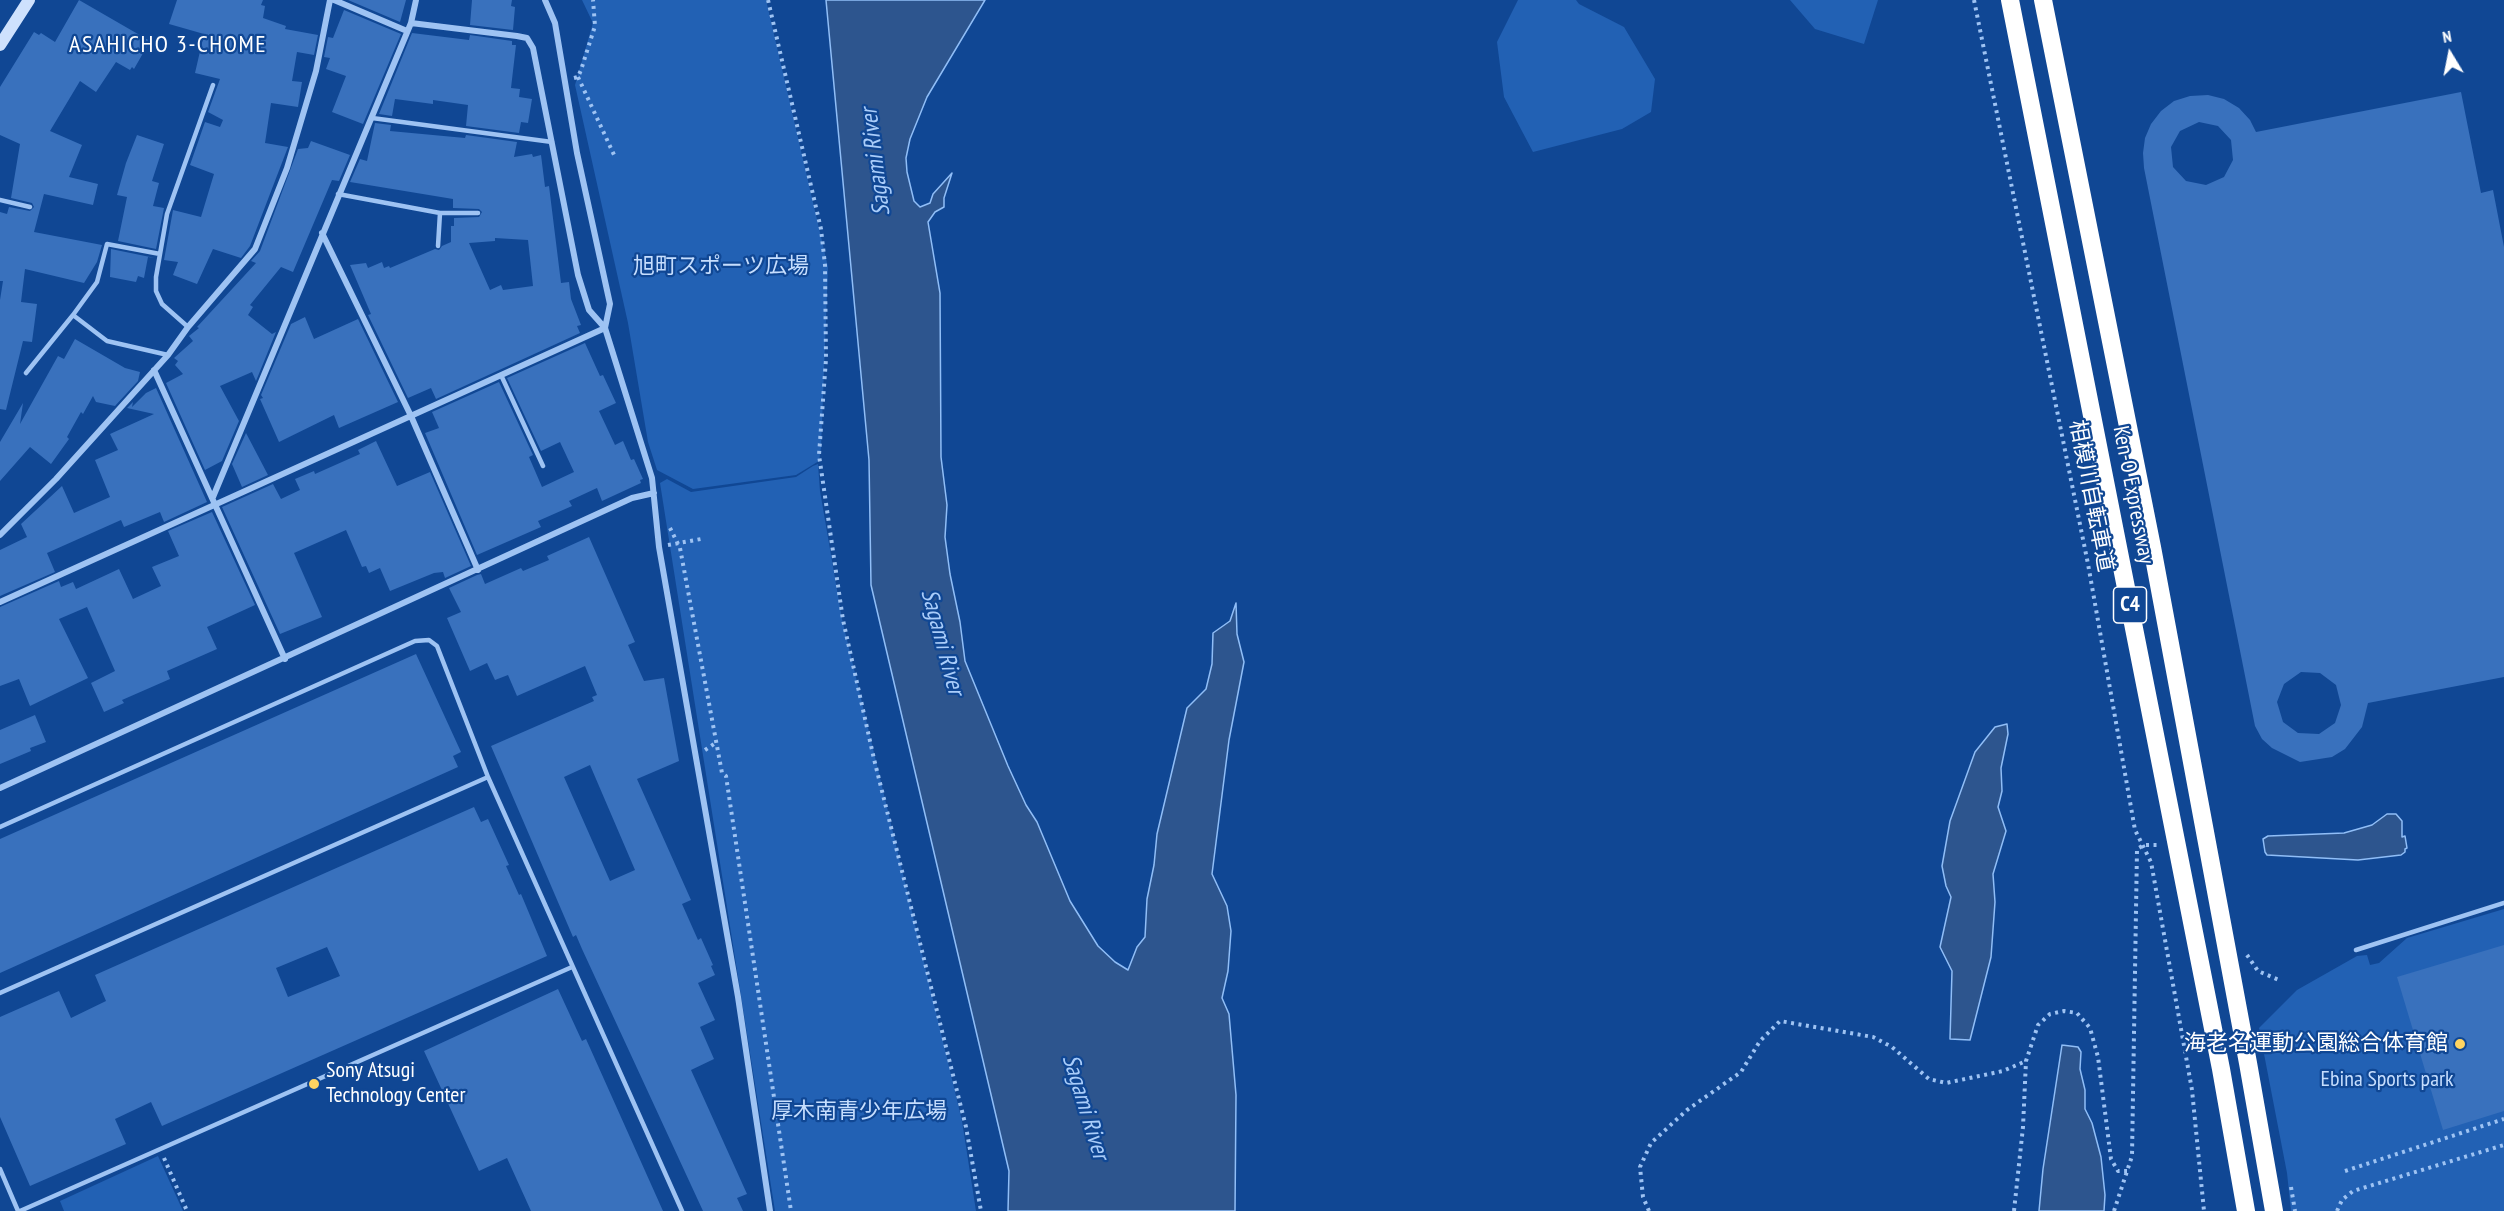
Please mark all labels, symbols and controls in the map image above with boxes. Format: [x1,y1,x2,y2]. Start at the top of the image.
north arrow [2420,24,2480,84]
text: N [2441,26,2453,47]
district label: ASAHICHO 3-CHOME [69,31,267,59]
water label: Sagami River [855,107,897,217]
park label: 旭町スポーツ広場 [633,254,809,280]
street label: 相模川自転車道 [2063,418,2119,574]
street label: Ken-O Expressway [2107,424,2159,566]
water label: Sagami River [914,586,970,698]
road number: C4 [2114,587,2146,623]
place label: 海老名運動公園総合体育館 [2184,1031,2448,1057]
marker: 海老名運動公園総合体育館 [2453,1037,2467,1051]
water label: Sagami River [1055,1051,1115,1163]
place label: Sony Atsugi Technology Center [326,1058,465,1110]
park label: Ebina Sports park [2320,1067,2454,1093]
marker: Sony Atsugi Technology Center [307,1077,321,1091]
park label: 厚木南青少年広場 [771,1099,947,1125]

